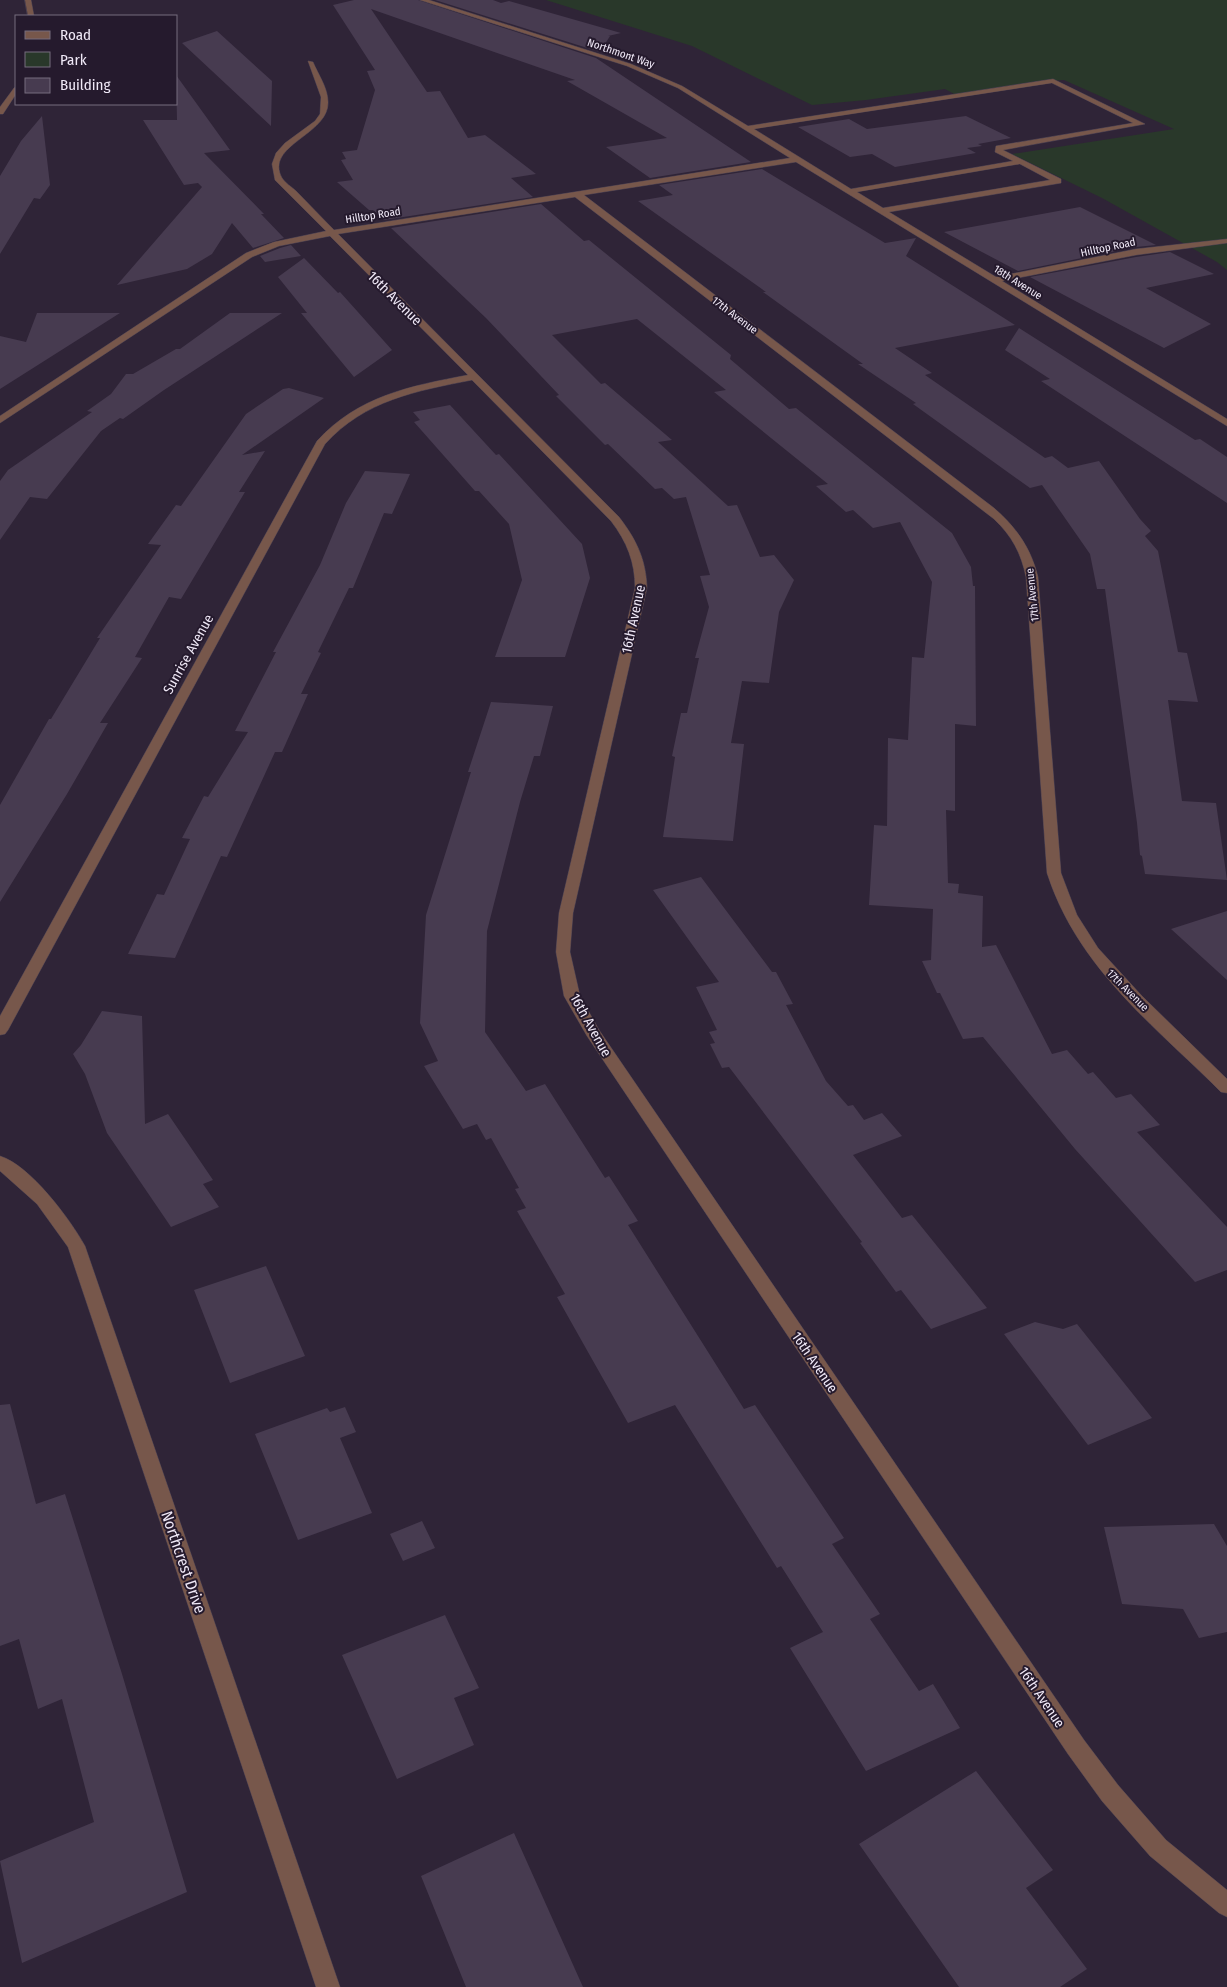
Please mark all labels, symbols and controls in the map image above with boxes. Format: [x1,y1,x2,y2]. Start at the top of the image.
legend [15,15,178,105]
text: Road [60,26,91,44]
street label: Northmont Way [586,36,656,71]
text: Park [60,51,87,69]
text: Building [60,76,111,94]
street label: Hilltop Road [345,205,402,226]
street label: Hilltop Road [1080,235,1137,260]
street label: 18th Avenue [991,262,1044,302]
street label: 16th Avenue [364,268,425,329]
street label: 17th Avenue [709,294,760,337]
street label: 17th Avenue [1023,568,1042,622]
street label: 16th Avenue [618,583,649,655]
street label: Sunrise Avenue [160,611,217,697]
street label: 17th Avenue [1104,967,1151,1014]
street label: 16th Avenue [566,991,615,1060]
street label: 16th Avenue [788,1329,841,1396]
street label: Northcrest Drive [157,1508,210,1616]
street label: 16th Avenue [1015,1664,1068,1731]

